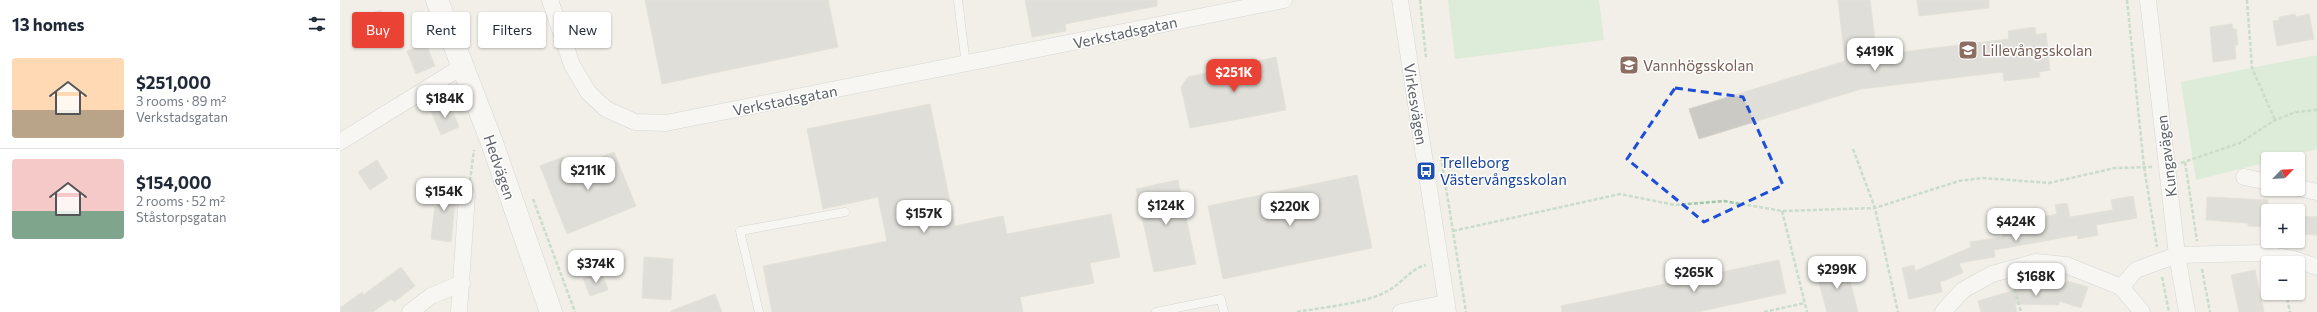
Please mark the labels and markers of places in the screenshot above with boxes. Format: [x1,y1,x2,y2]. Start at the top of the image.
pin: $419K [1847,38,1903,72]
school or university icon: Lillevångsskolan [1957,39,1979,61]
place label: Lillevångsskolan [1982,41,2092,59]
school or university icon: Vannhögsskolan [1618,54,1640,76]
place label: Vannhögsskolan [1643,56,1754,74]
pin: $251K [1206,59,1262,93]
pin: $184K [417,85,473,119]
place label: Trelleborg Västervångsskolan [1440,153,1567,188]
pin: $211K [560,157,616,191]
bus stop icon: Trelleborg Västervångsskolan [1415,160,1437,182]
pin: $154K [416,178,472,212]
pin: $124K [1138,192,1194,226]
pin: $220K [1262,193,1318,227]
pin: $157K [896,200,952,234]
pin: $424K [1988,208,2044,242]
pin: $374K [568,250,624,284]
pin: $299K [1809,256,1865,290]
pin: $265K [1666,259,1722,293]
pin: $168K [2008,263,2064,297]

